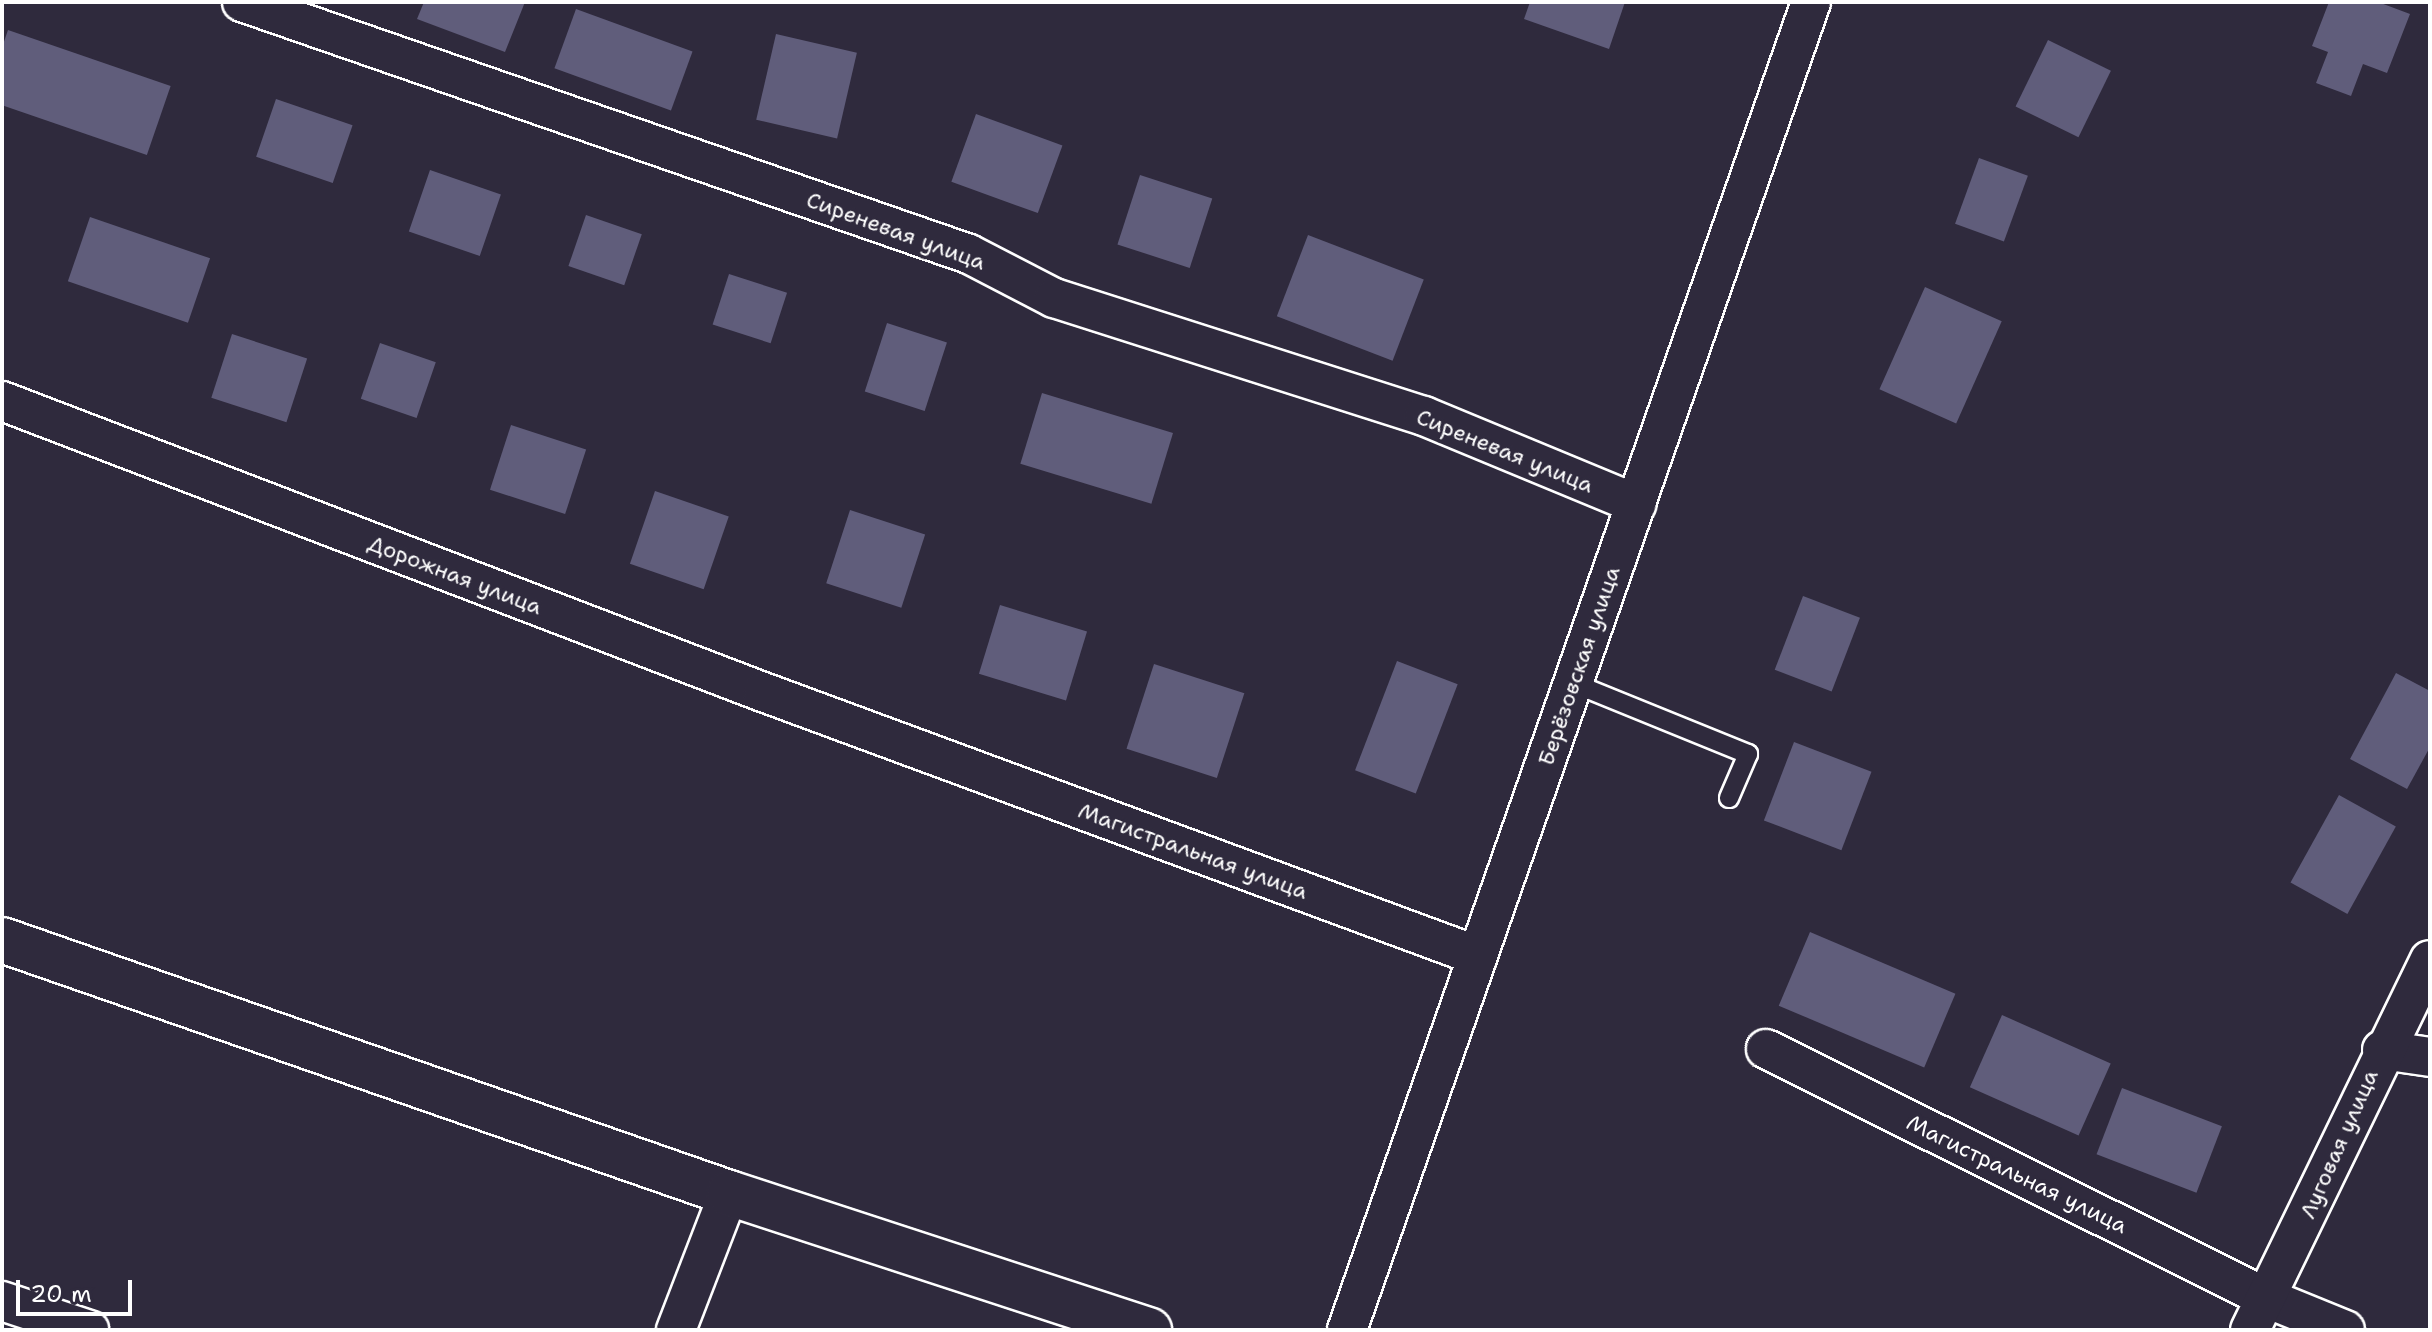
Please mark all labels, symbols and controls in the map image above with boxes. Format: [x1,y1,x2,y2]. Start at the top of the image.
street label: Сиреневая улица [803,186,989,276]
street label: Сиреневая улица [1413,403,1597,499]
street label: Дорожная улица [364,530,546,620]
street label: Берёзовская улица [1533,563,1625,769]
street label: Магистральная улица [1075,797,1311,905]
street label: Луговая улица [2294,1065,2384,1223]
street label: Магистральная улица [1902,1109,2132,1239]
scale bar [20,1264,136,1314]
text: 20 m [30,1278,92,1310]

